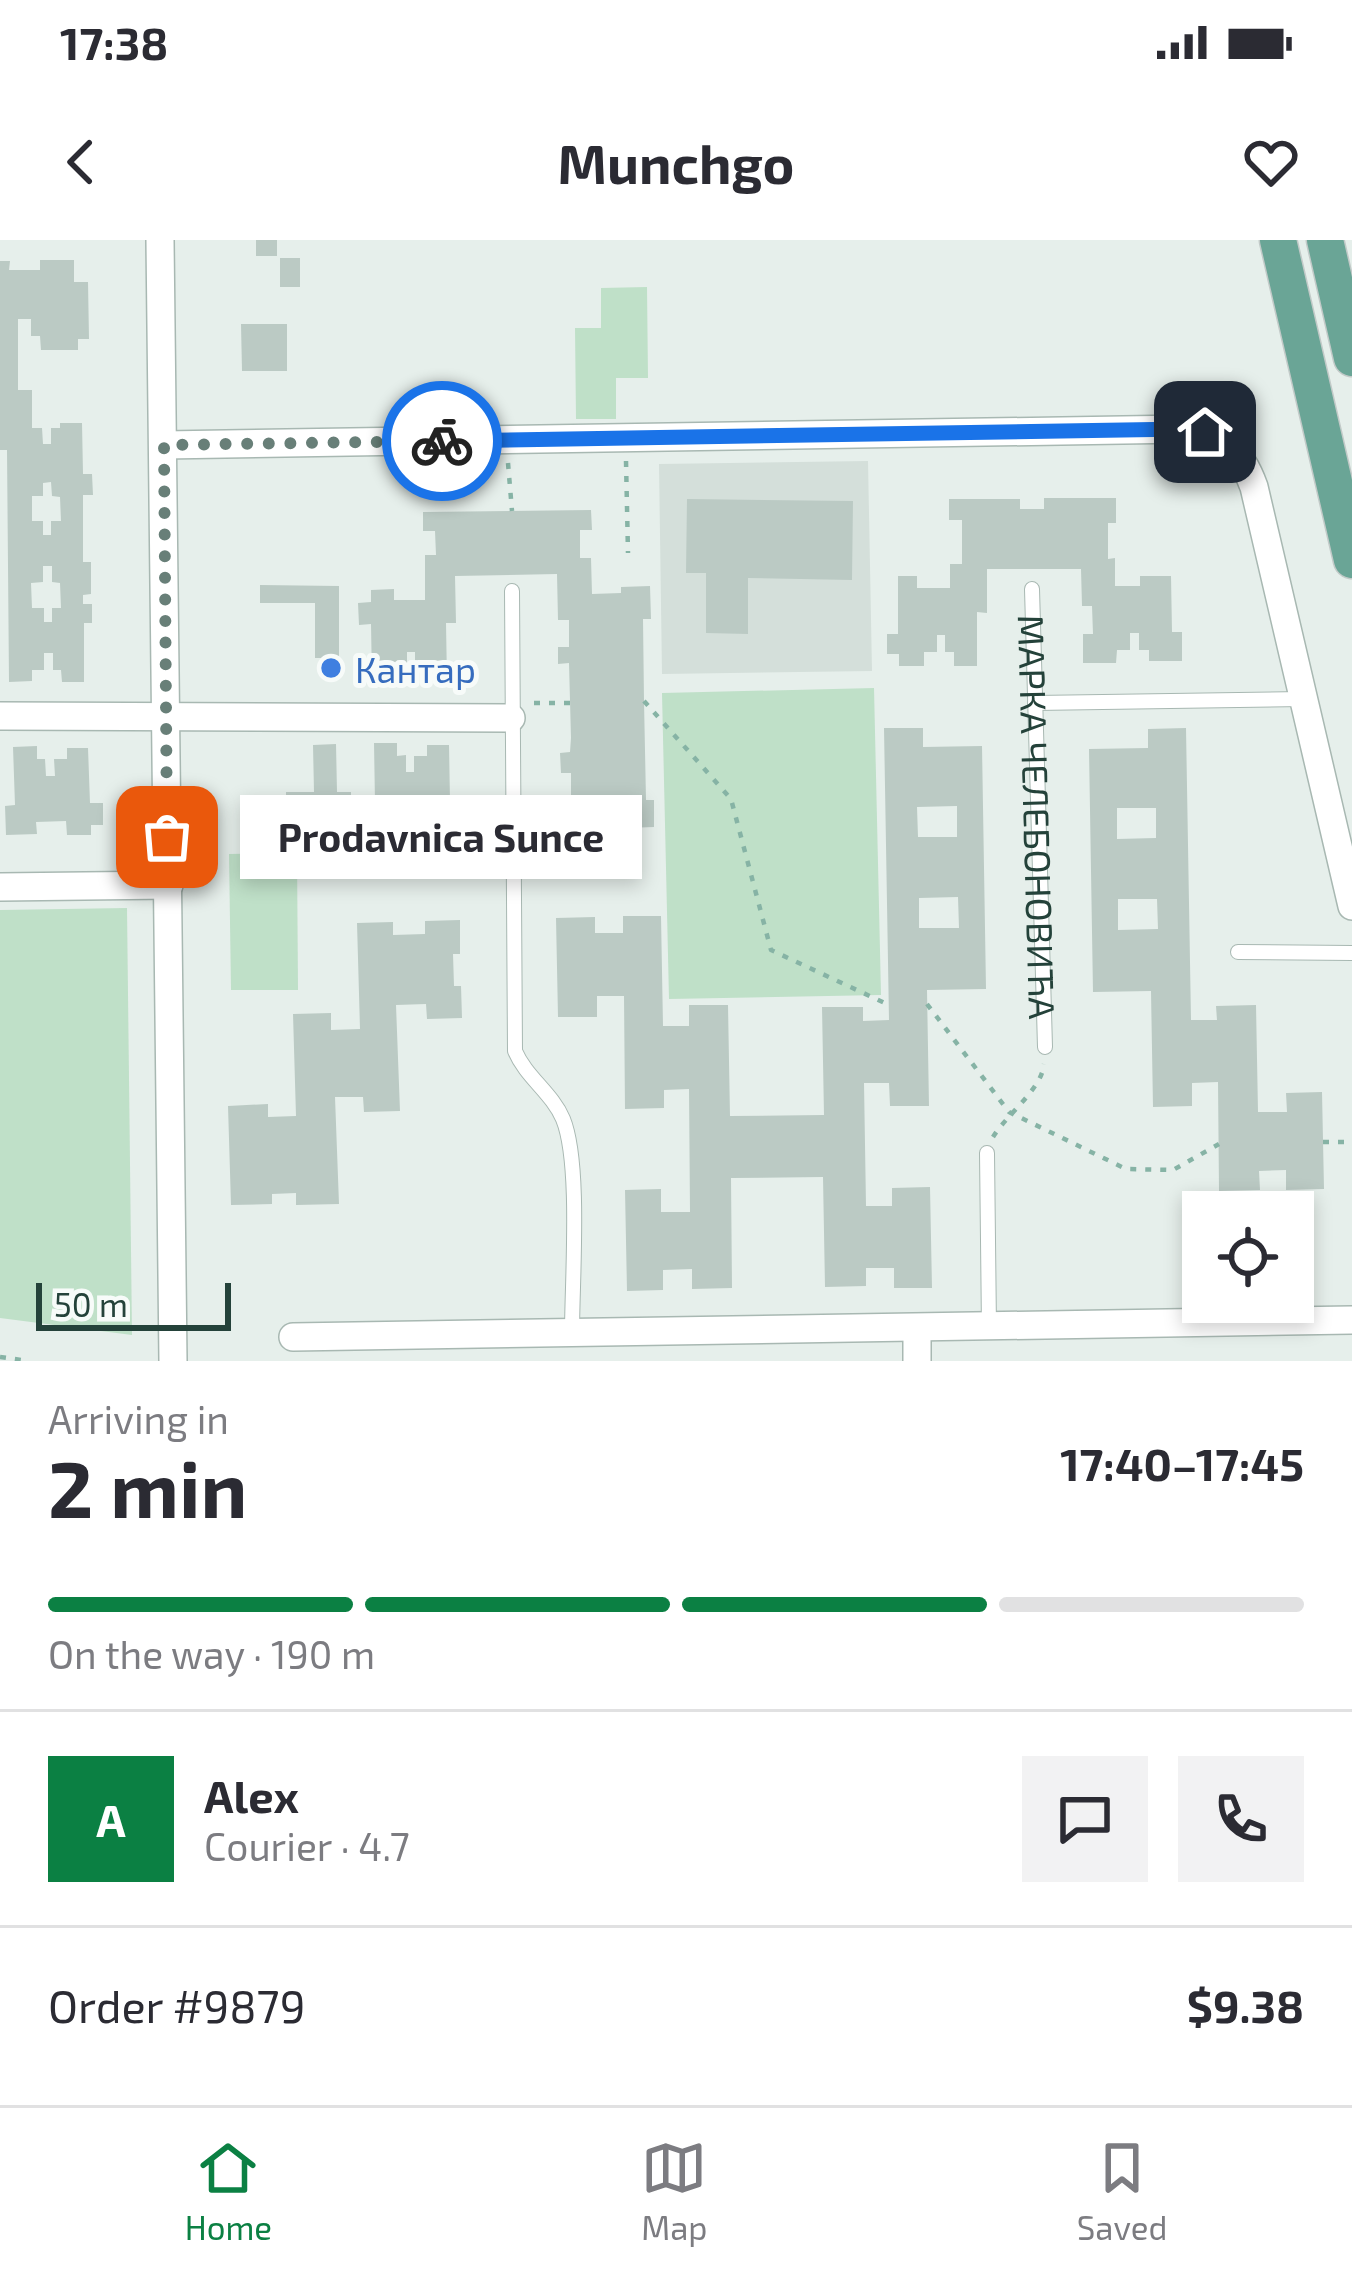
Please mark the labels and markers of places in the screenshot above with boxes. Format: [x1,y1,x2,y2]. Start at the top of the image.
pin [1154,381,1256,483]
place label: Кантар [355,647,476,690]
marker: Кантар [318,655,344,681]
pin [116,786,218,888]
callout: Prodavnica Sunce [239,795,641,879]

